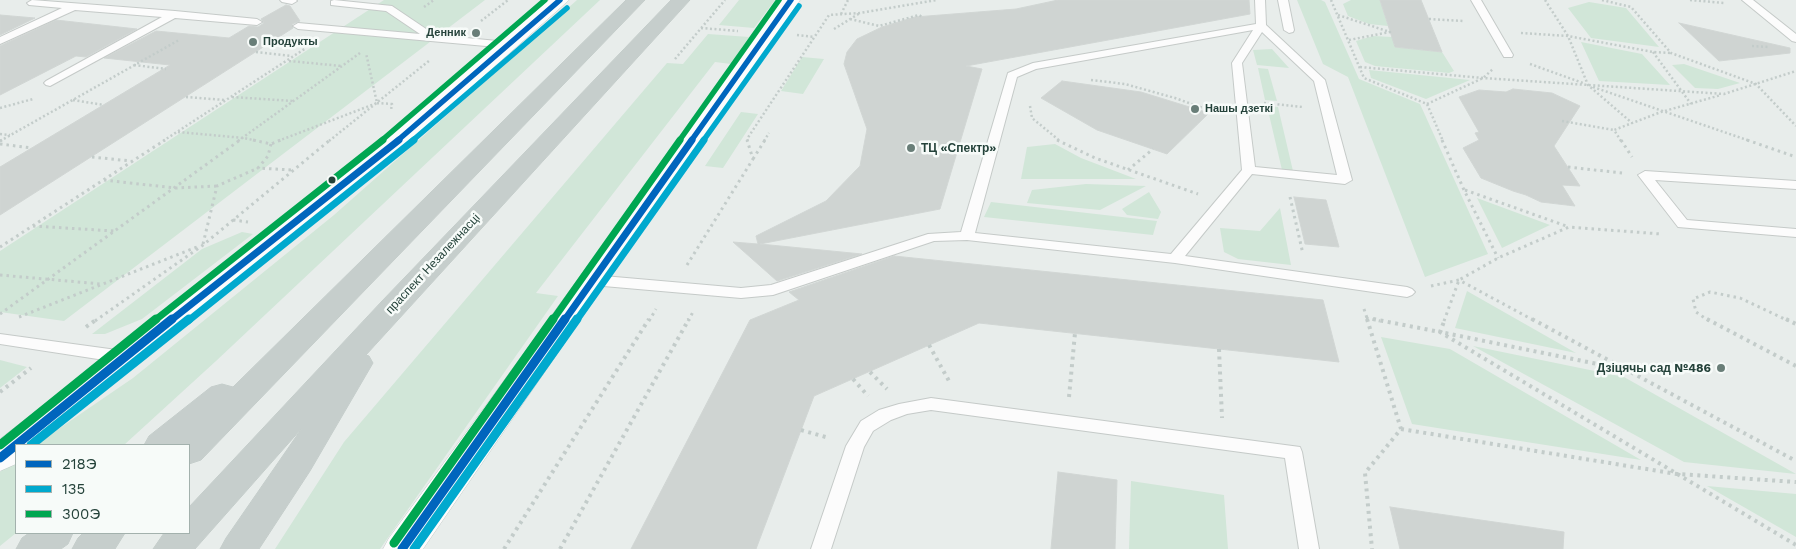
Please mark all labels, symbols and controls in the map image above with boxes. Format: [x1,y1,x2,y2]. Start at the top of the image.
place label: Денник [426,26,466,40]
marker: Денник [470,27,482,39]
place label: Продукты [263,35,318,49]
marker: Продукты [247,36,259,48]
place label: Нашы дзеткі [1205,102,1273,116]
marker: Нашы дзеткі [1189,103,1201,115]
place label: ТЦ «Спектр» [921,141,996,155]
marker: ТЦ «Спектр» [905,142,917,154]
unlabelled marker [327,175,337,185]
street label: праспект Незалежнасці [383,211,483,317]
place label: Дзіцячы сад №486 [1597,361,1711,375]
marker: Дзіцячы сад №486 [1715,362,1727,374]
legend [15,444,190,534]
text: 218Э [62,455,97,473]
text: 135 [62,480,85,498]
text: 300Э [62,505,100,523]

